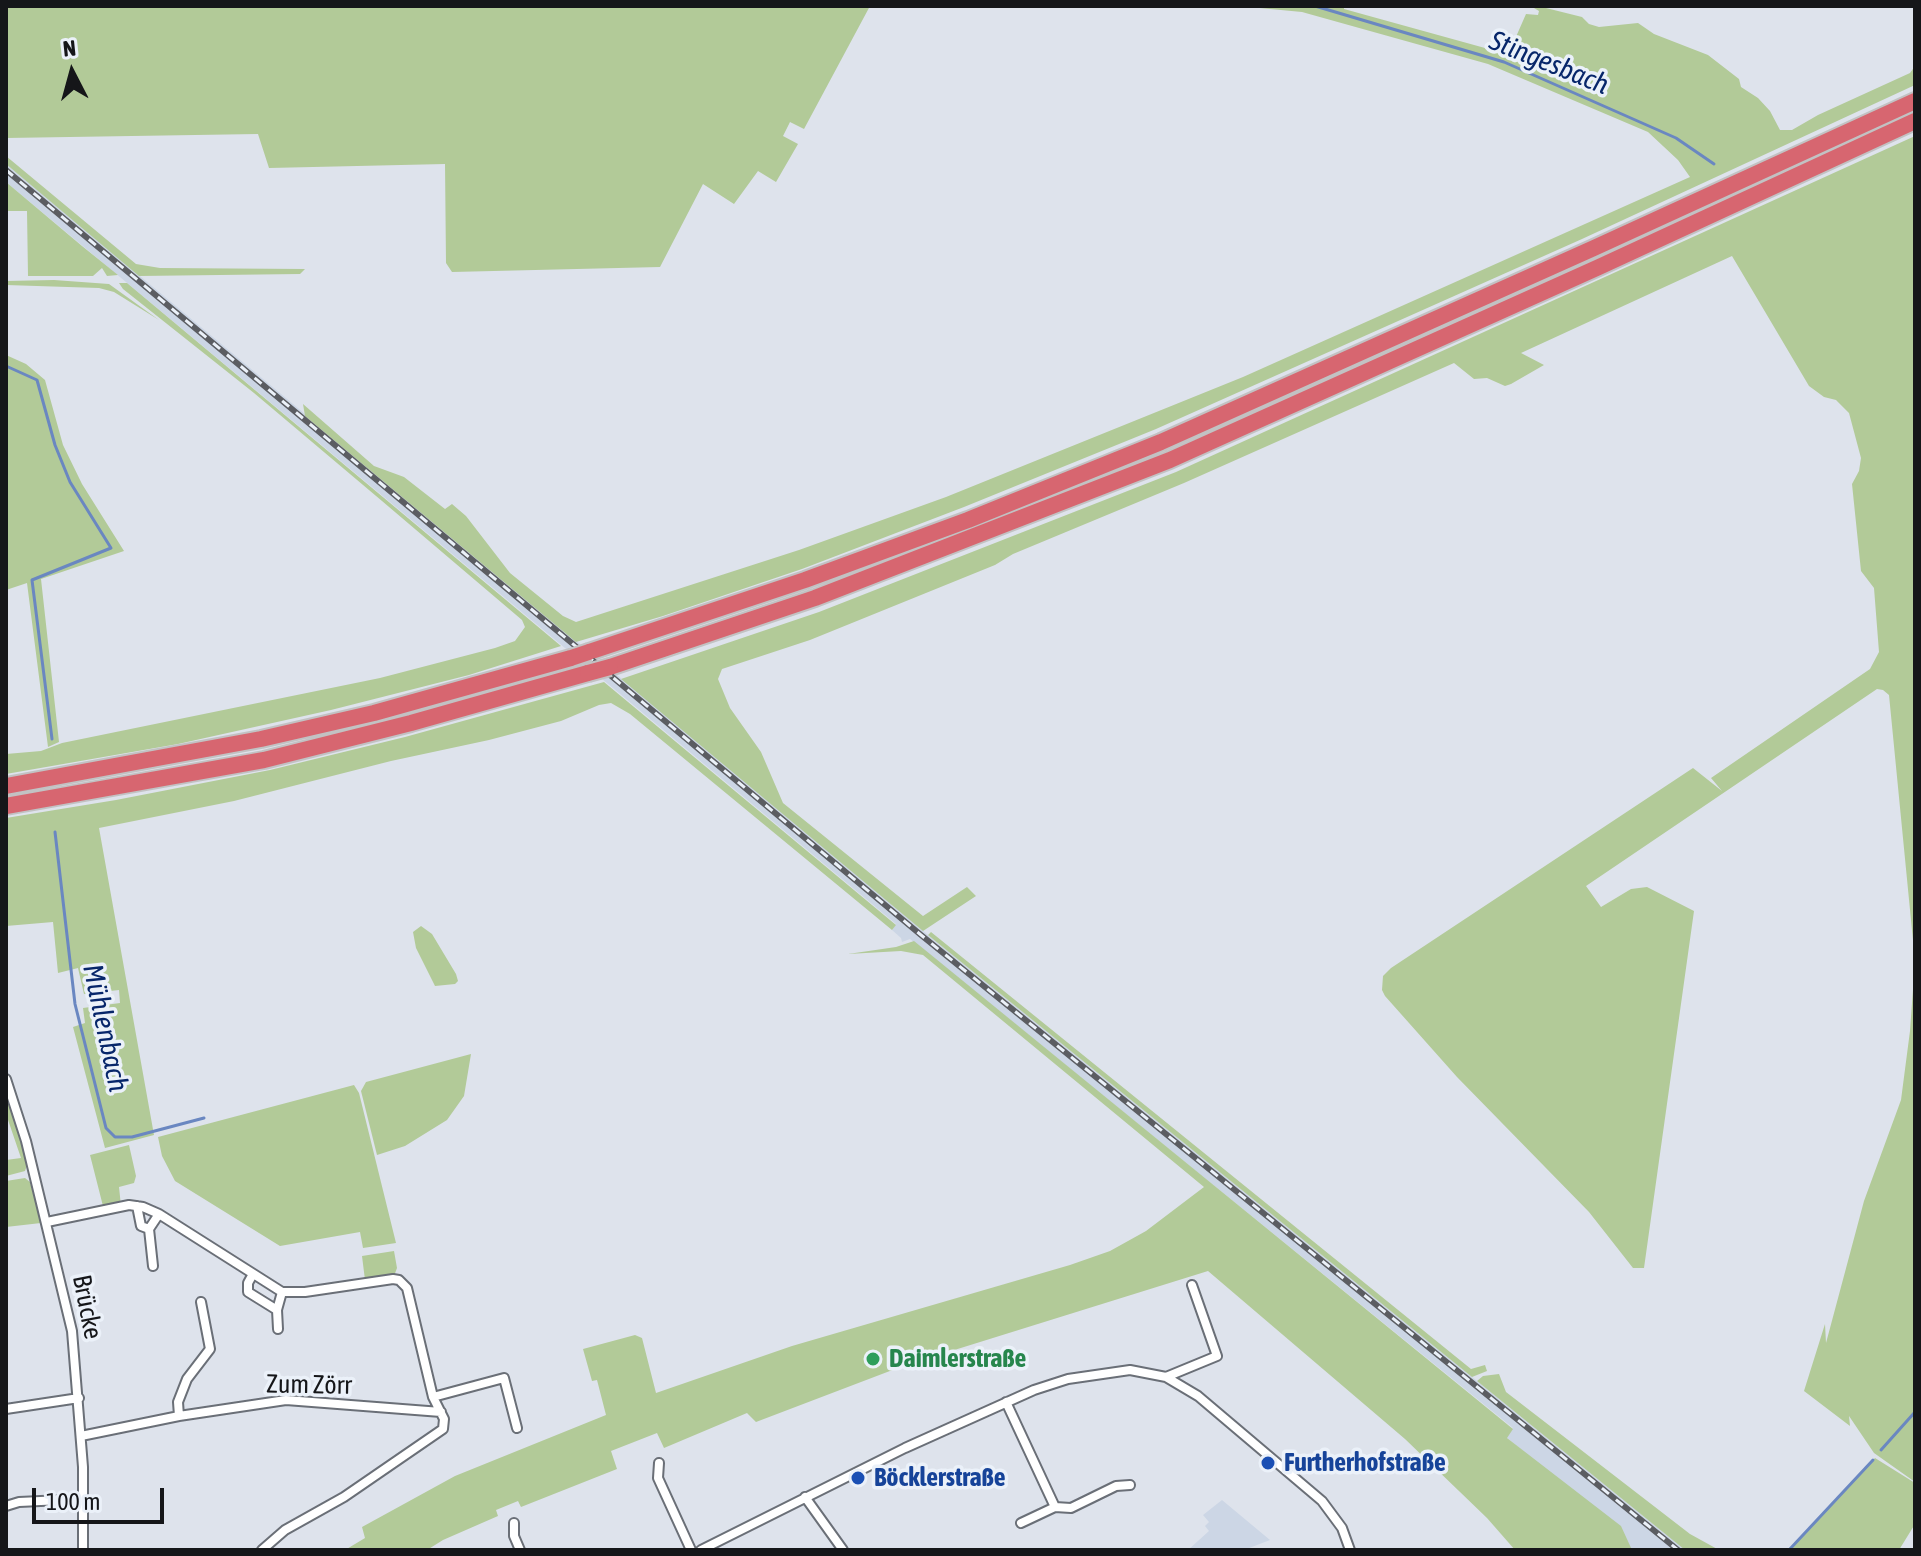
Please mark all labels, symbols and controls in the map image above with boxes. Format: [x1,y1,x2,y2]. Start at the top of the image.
water label: Stingesbach [1485,24,1613,102]
north arrow [32,32,112,112]
text: N [62,35,77,62]
water label: Mühlenbach [75,961,135,1095]
street label: Brücke [65,1272,109,1342]
place label: Daimlerstraße [889,1343,1026,1375]
marker: Daimlerstraße [864,1350,882,1368]
street label: Zum Zörr [266,1369,352,1401]
place label: Furtherhofstraße [1284,1447,1446,1479]
marker: Furtherhofstraße [1259,1454,1277,1472]
place label: Böcklerstraße [874,1462,1006,1494]
marker: Böcklerstraße [849,1469,867,1487]
scale bar [36,1472,168,1522]
text: 100 m [46,1488,100,1515]

